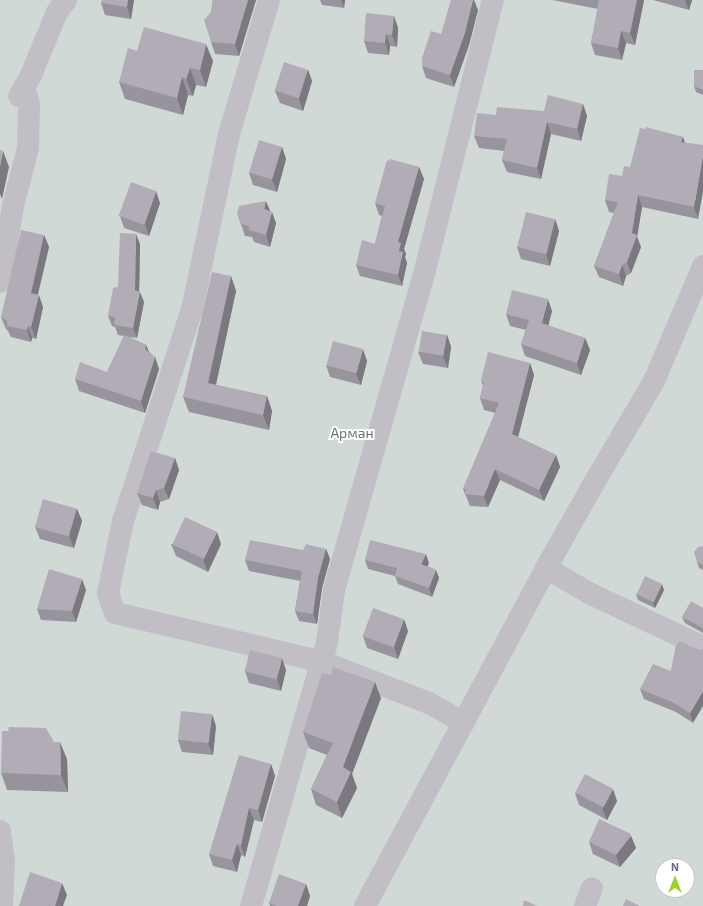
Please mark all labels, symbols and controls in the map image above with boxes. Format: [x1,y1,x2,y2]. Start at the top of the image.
park label: Арман [330,425,374,441]
north arrow [655,858,695,898]
text: N [671,860,679,873]

